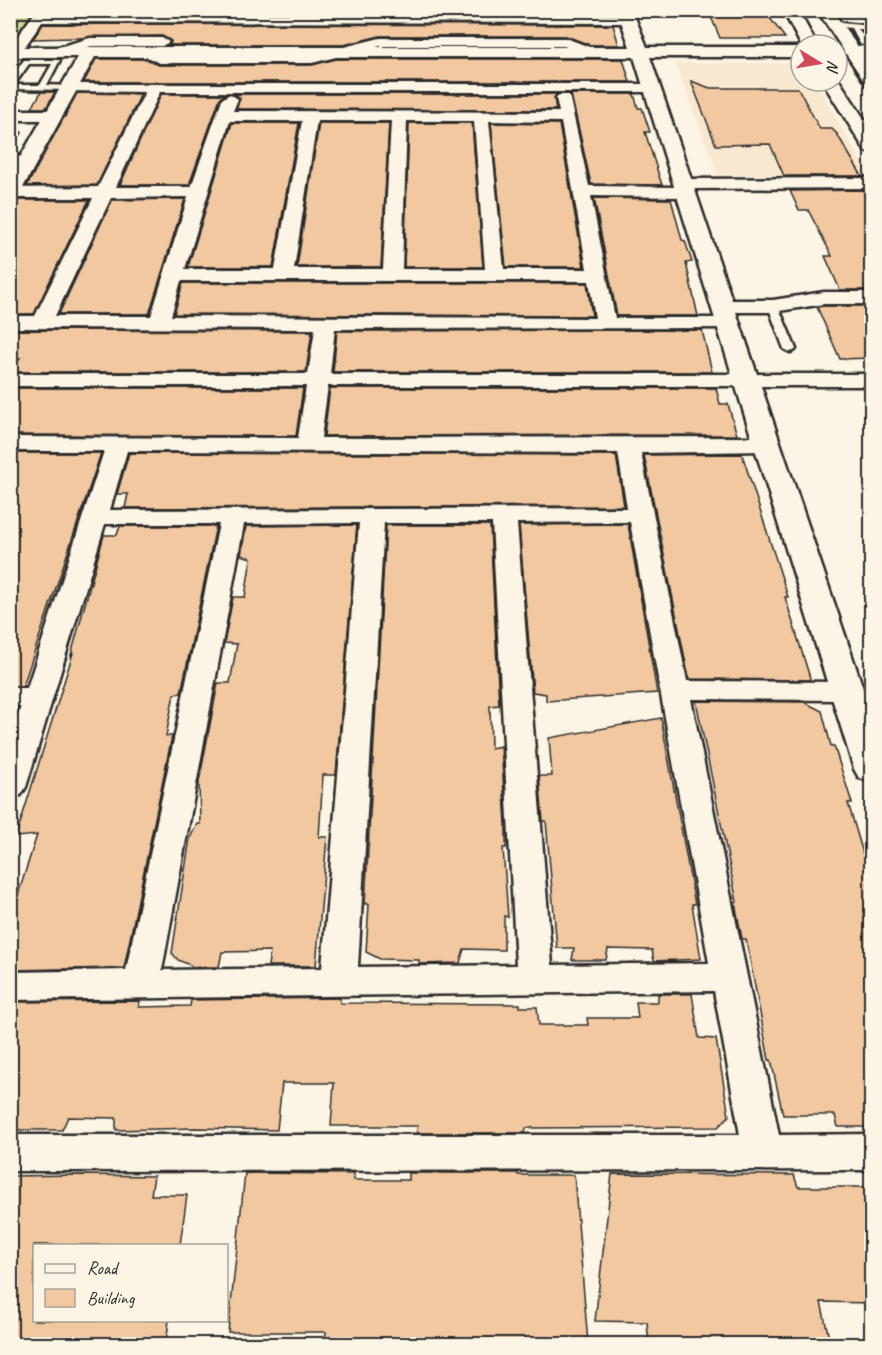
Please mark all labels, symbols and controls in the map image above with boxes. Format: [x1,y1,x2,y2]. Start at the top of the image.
north arrow [789,33,849,93]
text: N [821,59,844,75]
legend [33,1244,228,1322]
text: Road [87,1257,120,1279]
text: Building [87,1287,136,1309]

